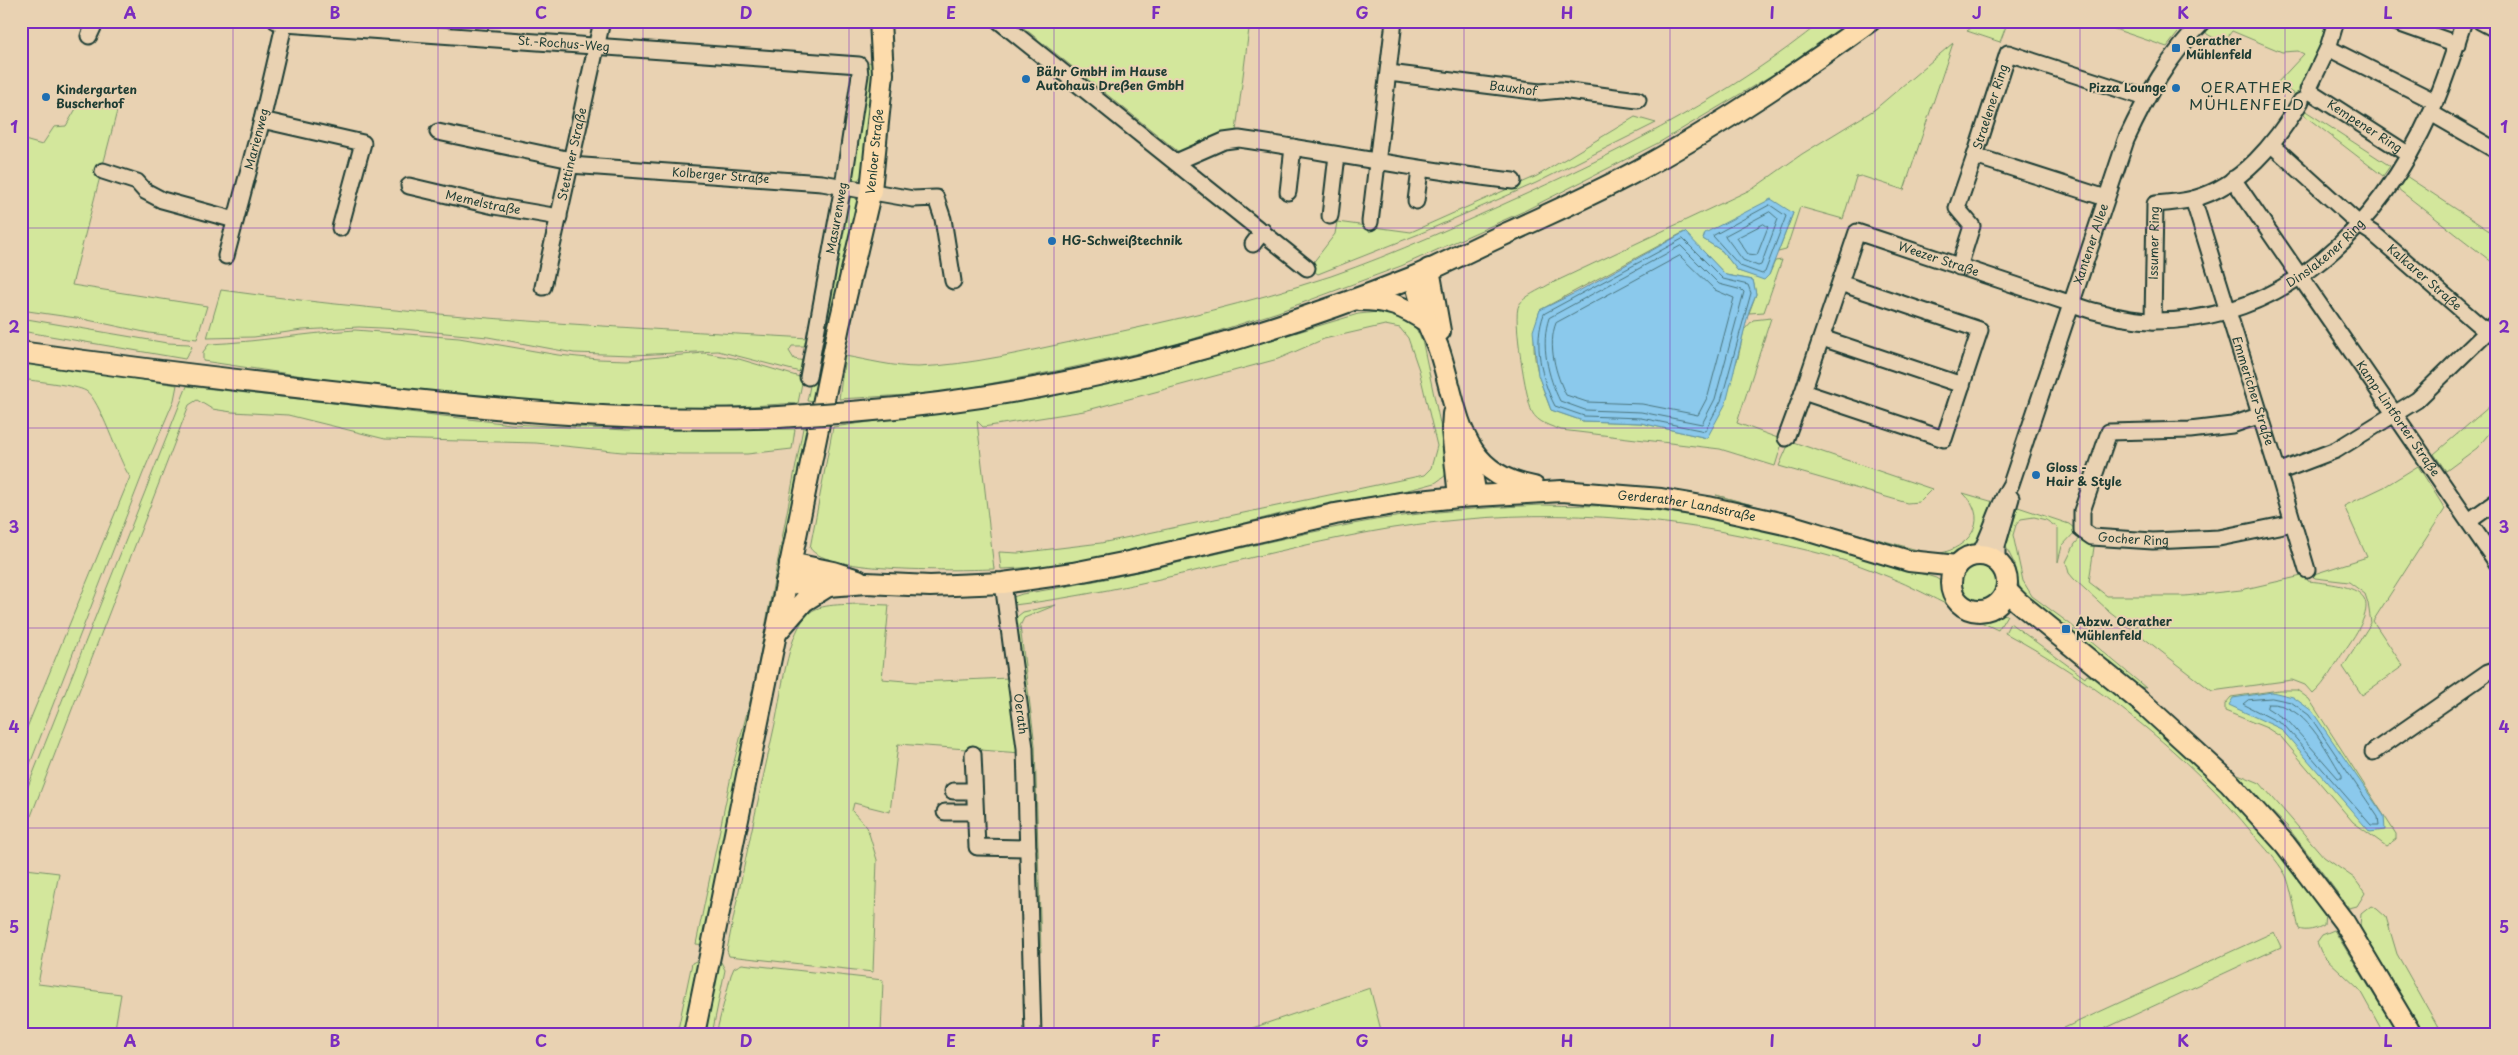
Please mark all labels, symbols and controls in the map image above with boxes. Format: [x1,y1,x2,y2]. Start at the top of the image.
text: A [124,0,137,24]
text: B [330,0,341,24]
text: C [535,0,547,24]
text: D [740,0,752,24]
text: E [946,0,956,24]
text: F [1151,0,1161,24]
text: G [1355,0,1369,24]
text: H [1561,0,1573,24]
text: I [1769,0,1775,24]
text: J [1972,0,1982,24]
text: K [2177,0,2189,24]
text: L [2383,0,2393,24]
street label: St.-Rochus-Weg [517,31,611,55]
place label: Oerather Mühlenfeld [2186,31,2252,63]
marker: Oerather Mühlenfeld [2170,42,2182,54]
place label: Bähr GmbH im Hause Autohaus Dreßen GmbH [1036,62,1184,94]
street label: Straelener Ring [1968,62,2012,152]
marker: Bähr GmbH im Hause Autohaus Dreßen GmbH [1020,73,1032,85]
district label: OERATHER MÜHLENFELD [2189,75,2305,115]
street label: Bauxhof [1488,76,1539,100]
place label: Pizza Lounge [2089,78,2166,96]
place label: Kindergarten Buscherhof [56,80,137,112]
marker: Pizza Lounge [2170,82,2182,94]
marker: Kindergarten Buscherhof [40,91,52,103]
street label: Kempener Ring [2324,95,2406,156]
street label: Marienweg [239,106,272,171]
street label: Stettiner Straße [552,106,591,202]
street label: Venloer Straße [860,108,887,196]
text: 1 [10,114,18,138]
text: 1 [2500,114,2508,138]
street label: Kolberger Straße [671,162,770,187]
street label: Masurenweg [821,180,851,255]
street label: Memelstraße [444,185,522,218]
street label: Xantener Allee [2068,200,2112,286]
street label: Issumer Ring [2144,206,2163,280]
street label: Dinslakener Ring [2282,214,2368,291]
place label: HG-Schweißtechnik [1062,231,1182,249]
marker: HG-Schweißtechnik [1046,235,1058,247]
street label: Weezer Straße [1896,236,1982,280]
street label: Kalkarer Straße [2384,239,2466,314]
text: 2 [8,314,20,338]
text: 2 [2498,314,2510,338]
street label: Emmericher Straße [2228,334,2279,447]
street label: Kamp-Lintforter Straße [2352,357,2445,480]
place label: Gloss - Hair & Style [2046,458,2122,490]
marker: Gloss - Hair & Style [2030,469,2042,481]
street label: Gerderather Landstraße [1617,486,1758,525]
text: 3 [9,514,19,538]
text: 3 [2499,514,2509,538]
street label: Gocher Ring [2097,527,2169,549]
place label: Abzw. Oerather Mühlenfeld [2076,612,2173,644]
marker: Abzw. Oerather Mühlenfeld [2060,623,2072,635]
street label: Oerath [1010,692,1033,735]
text: 4 [9,714,20,738]
text: 4 [2499,714,2510,738]
text: 5 [9,914,19,938]
text: 5 [2499,914,2509,938]
text: A [124,1028,137,1052]
text: B [330,1028,341,1052]
text: C [535,1028,547,1052]
text: D [740,1028,752,1052]
text: E [946,1028,956,1052]
text: F [1151,1028,1161,1052]
text: G [1355,1028,1369,1052]
text: H [1561,1028,1573,1052]
text: I [1769,1028,1775,1052]
text: J [1972,1028,1982,1052]
text: K [2177,1028,2189,1052]
text: L [2383,1028,2393,1052]

